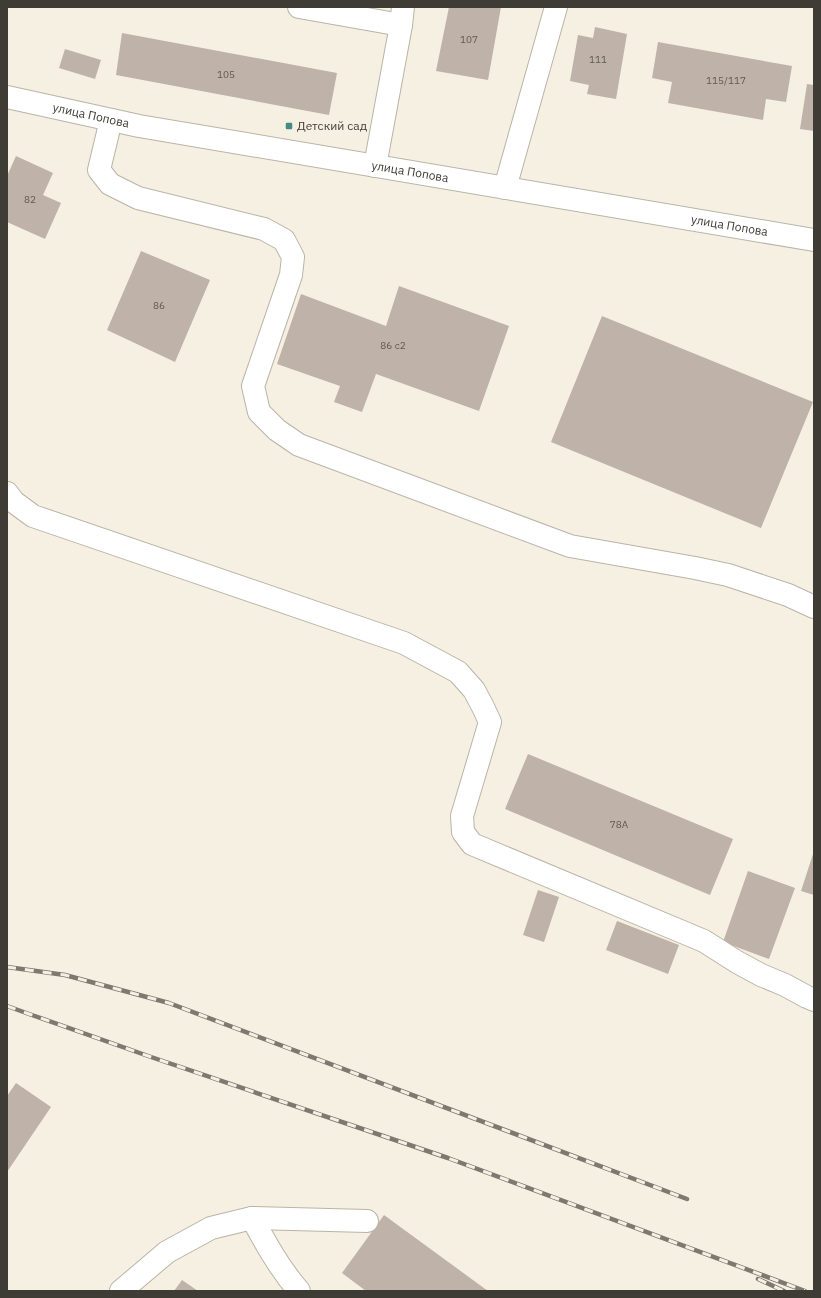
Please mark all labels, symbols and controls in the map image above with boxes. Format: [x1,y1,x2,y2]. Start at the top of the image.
house number: 107 [460,33,478,46]
house number: 111 [589,53,607,66]
house number: 105 [217,68,235,81]
house number: 115/117 [706,74,746,87]
street label: улица Попова [51,99,131,131]
place label: Детский сад [297,118,367,133]
marker: Детский сад [284,121,294,131]
street label: улица Попова [370,157,450,185]
house number: 82 [24,193,36,206]
street label: улица Попова [690,211,770,239]
house number: 86 [153,299,165,312]
house number: 86 с2 [380,339,406,352]
house number: 78А [610,818,629,831]

